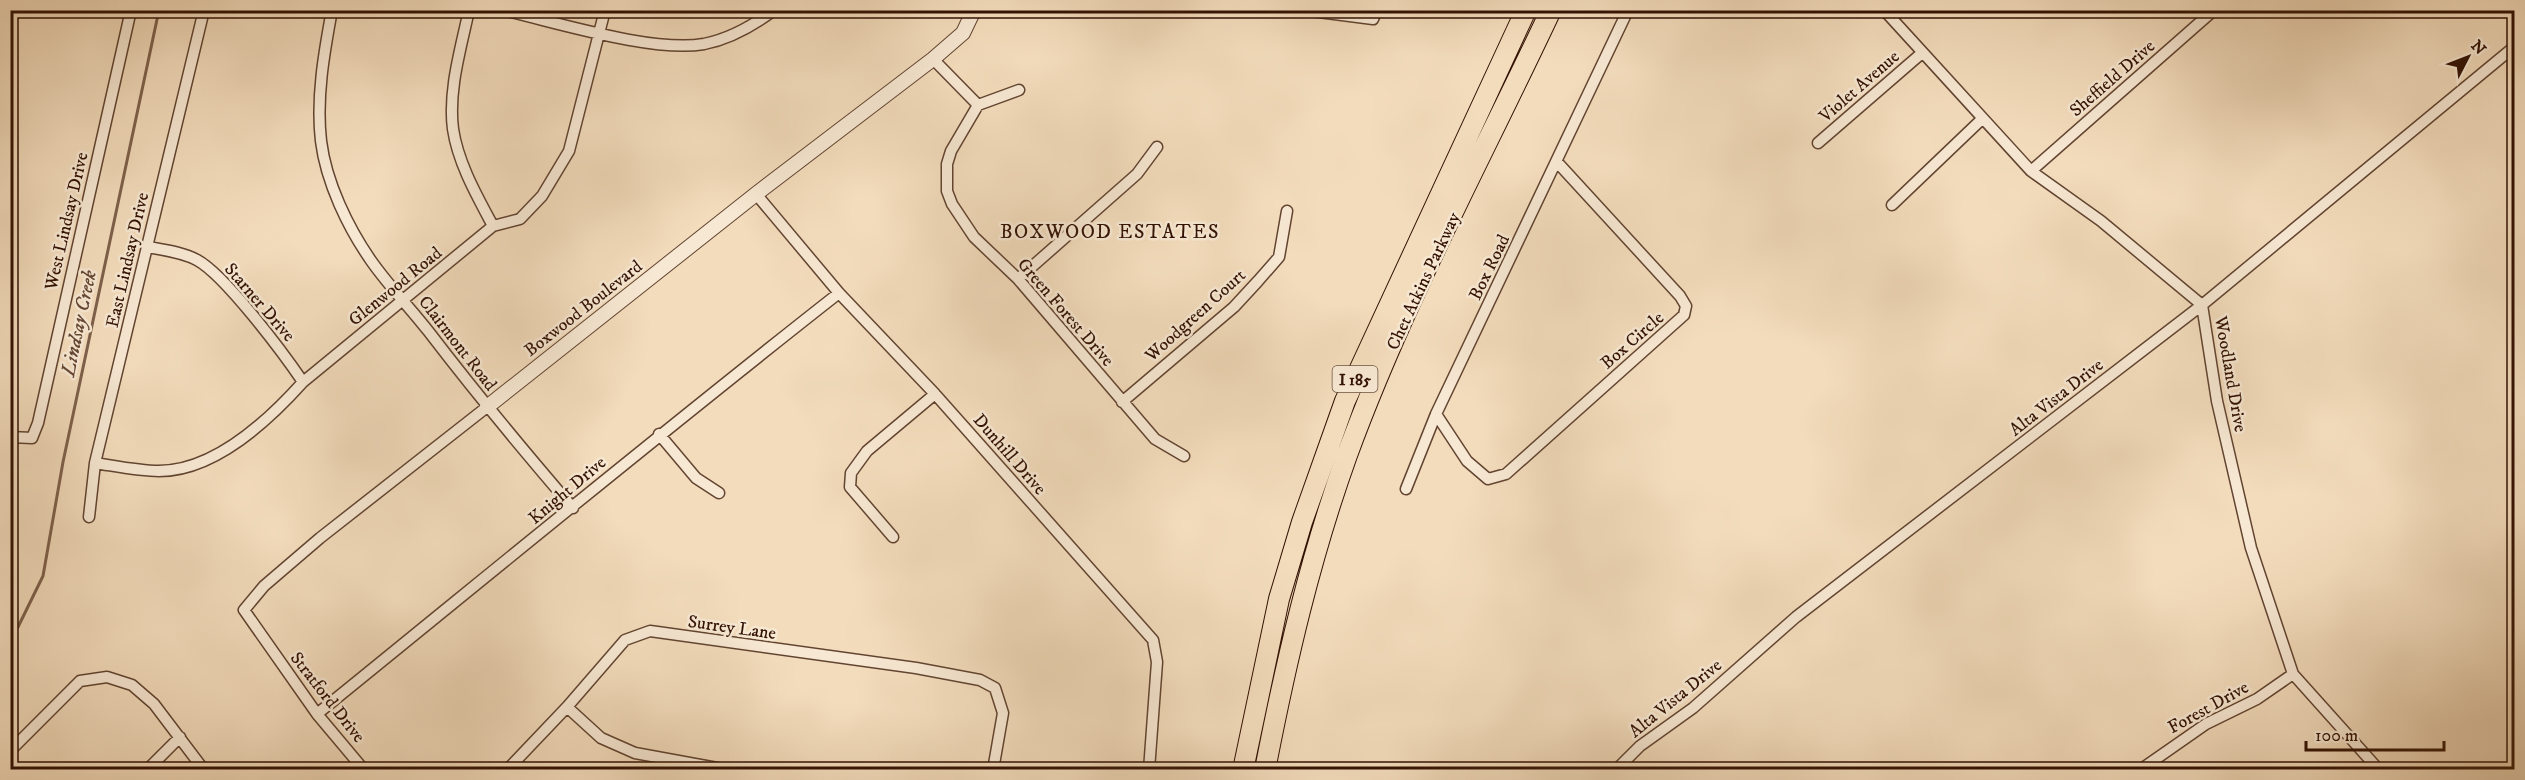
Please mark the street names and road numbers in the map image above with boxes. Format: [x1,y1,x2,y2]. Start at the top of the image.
street label: Sheffield Drive [2065,36,2160,122]
street label: Violet Avenue [1814,46,1904,128]
street label: West Lindsay Drive [40,150,94,293]
street label: East Lindsay Drive [102,191,154,330]
street label: Chet Atkins Parkway [1382,209,1466,354]
street label: Box Road [1465,231,1515,304]
street label: Glenwood Road [344,242,447,331]
street label: Green Forest Drive [1012,254,1118,371]
street label: Boxwood Boulevard [520,256,647,362]
street label: Starner Drive [219,259,299,346]
street label: Woodgreen Court [1140,265,1251,367]
street label: Clairmont Road [413,292,501,396]
street label: Box Circle [1597,307,1669,374]
street label: Woodland Drive [2209,313,2251,434]
street label: Alta Vista Drive [2005,354,2108,441]
road number: I 185 [1332,366,1378,392]
street label: Dunhill Drive [968,410,1050,500]
street label: Knight Drive [524,452,611,530]
street label: Surrey Lane [686,611,777,645]
street label: Stratford Drive [285,648,370,747]
street label: Alta Vista Drive [1625,655,1727,743]
street label: Forest Drive [2164,677,2253,739]

